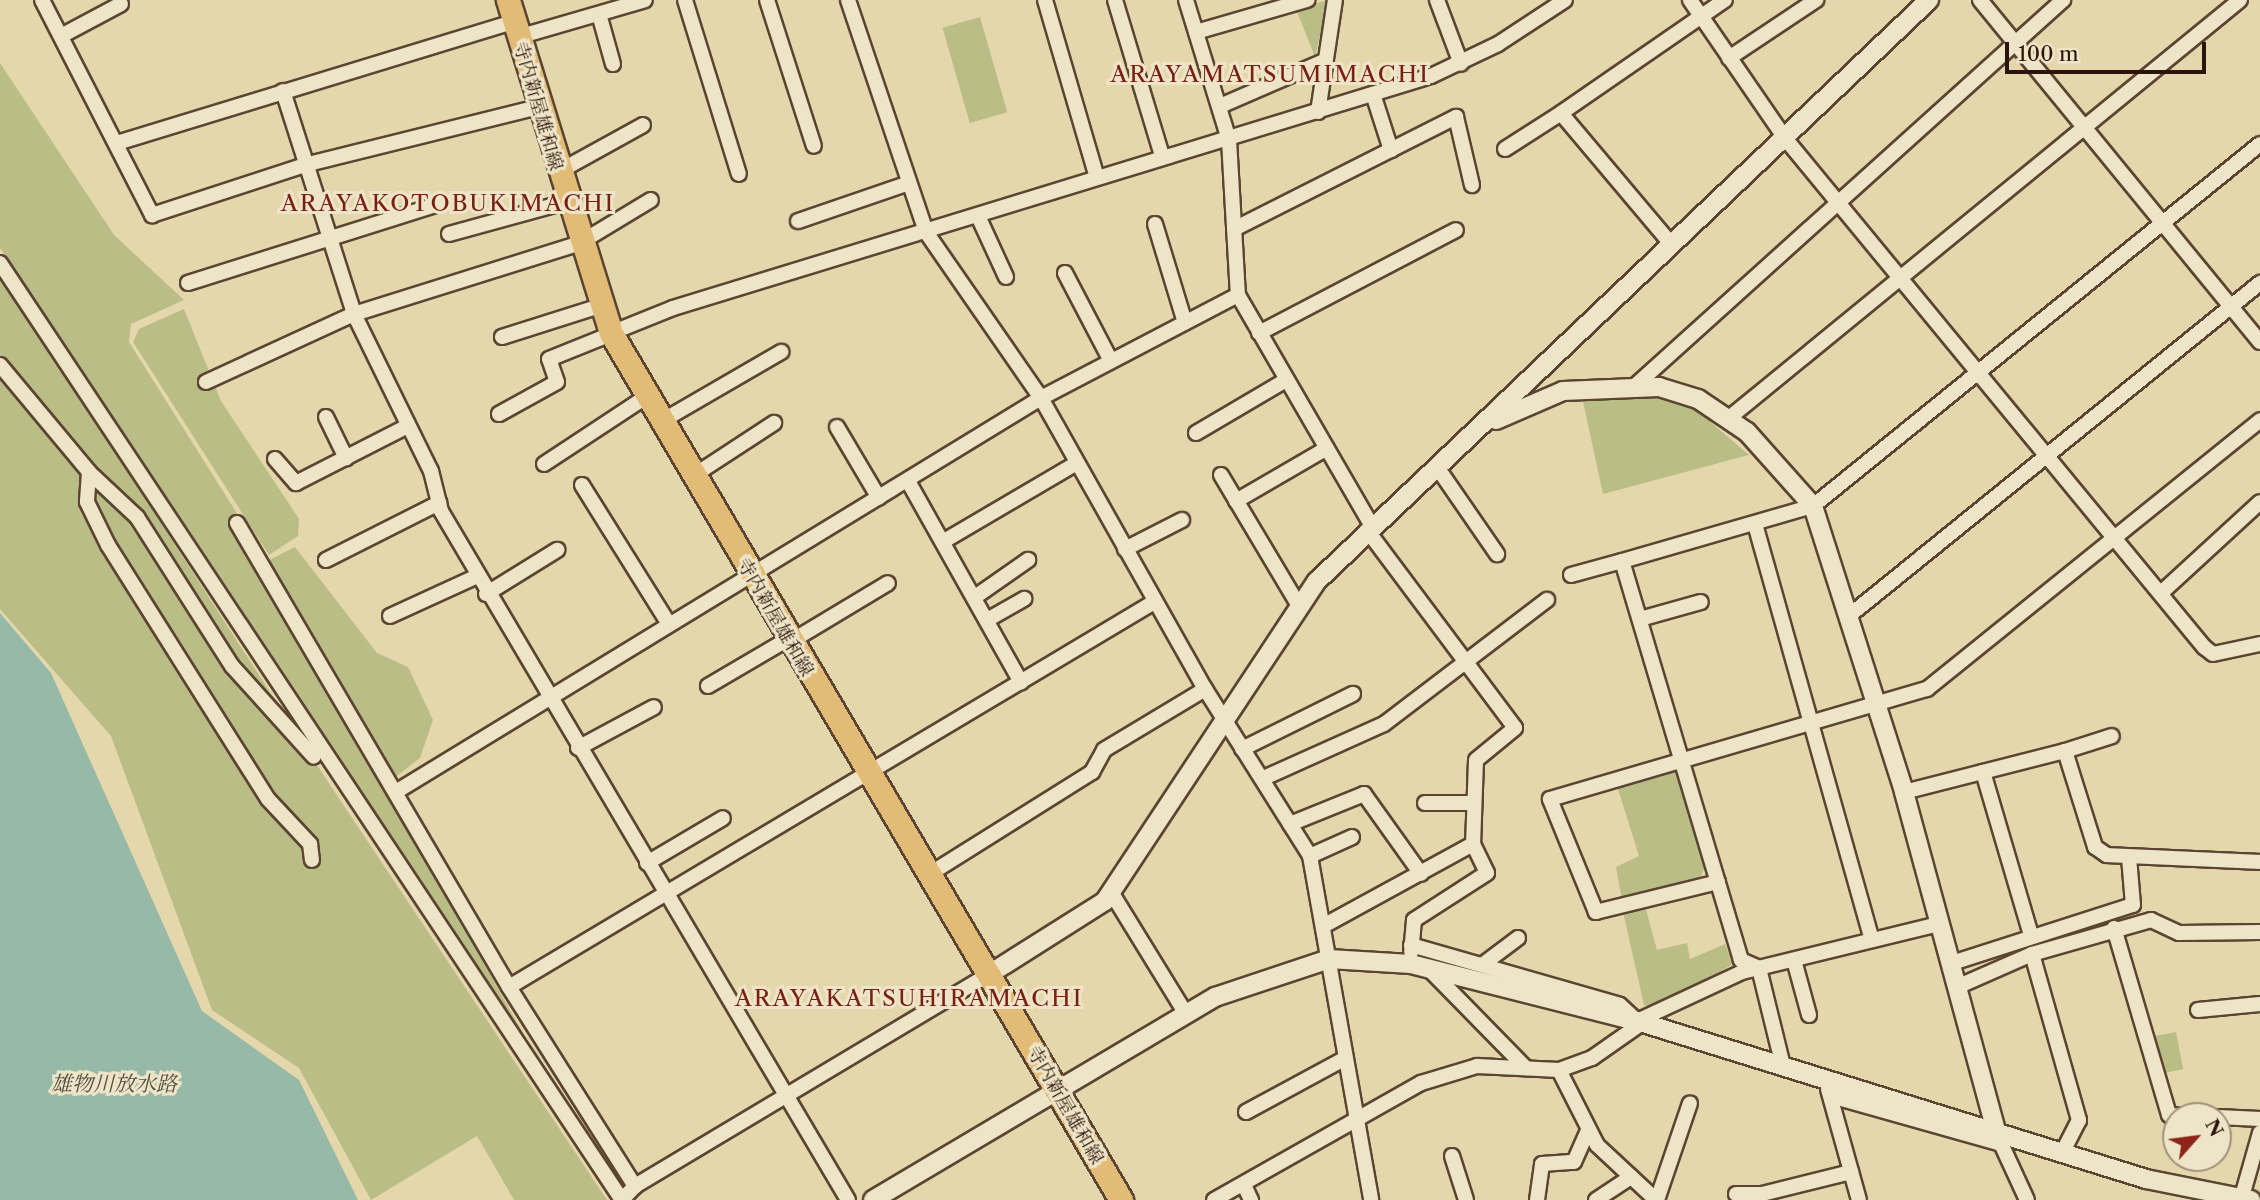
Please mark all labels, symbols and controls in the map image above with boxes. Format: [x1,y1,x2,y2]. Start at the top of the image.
scale bar [2008,28,2209,72]
street label: 寺内新屋雄和線 [509,39,567,173]
text: 100 m [2018,41,2079,66]
district label: ARAYAMATSUMIMACHI [1112,60,1428,88]
district label: ARAYAKOTOBUKIMACHI [283,189,613,217]
street label: 寺内新屋雄和線 [732,554,818,680]
district label: ARAYAKATSUHIRAMACHI [737,984,1081,1012]
street label: 寺内新屋雄和線 [1022,1042,1108,1168]
water label: 雄物川放水路 [51,1071,177,1097]
north arrow [2162,1102,2232,1172]
text: N [2200,1115,2228,1141]

